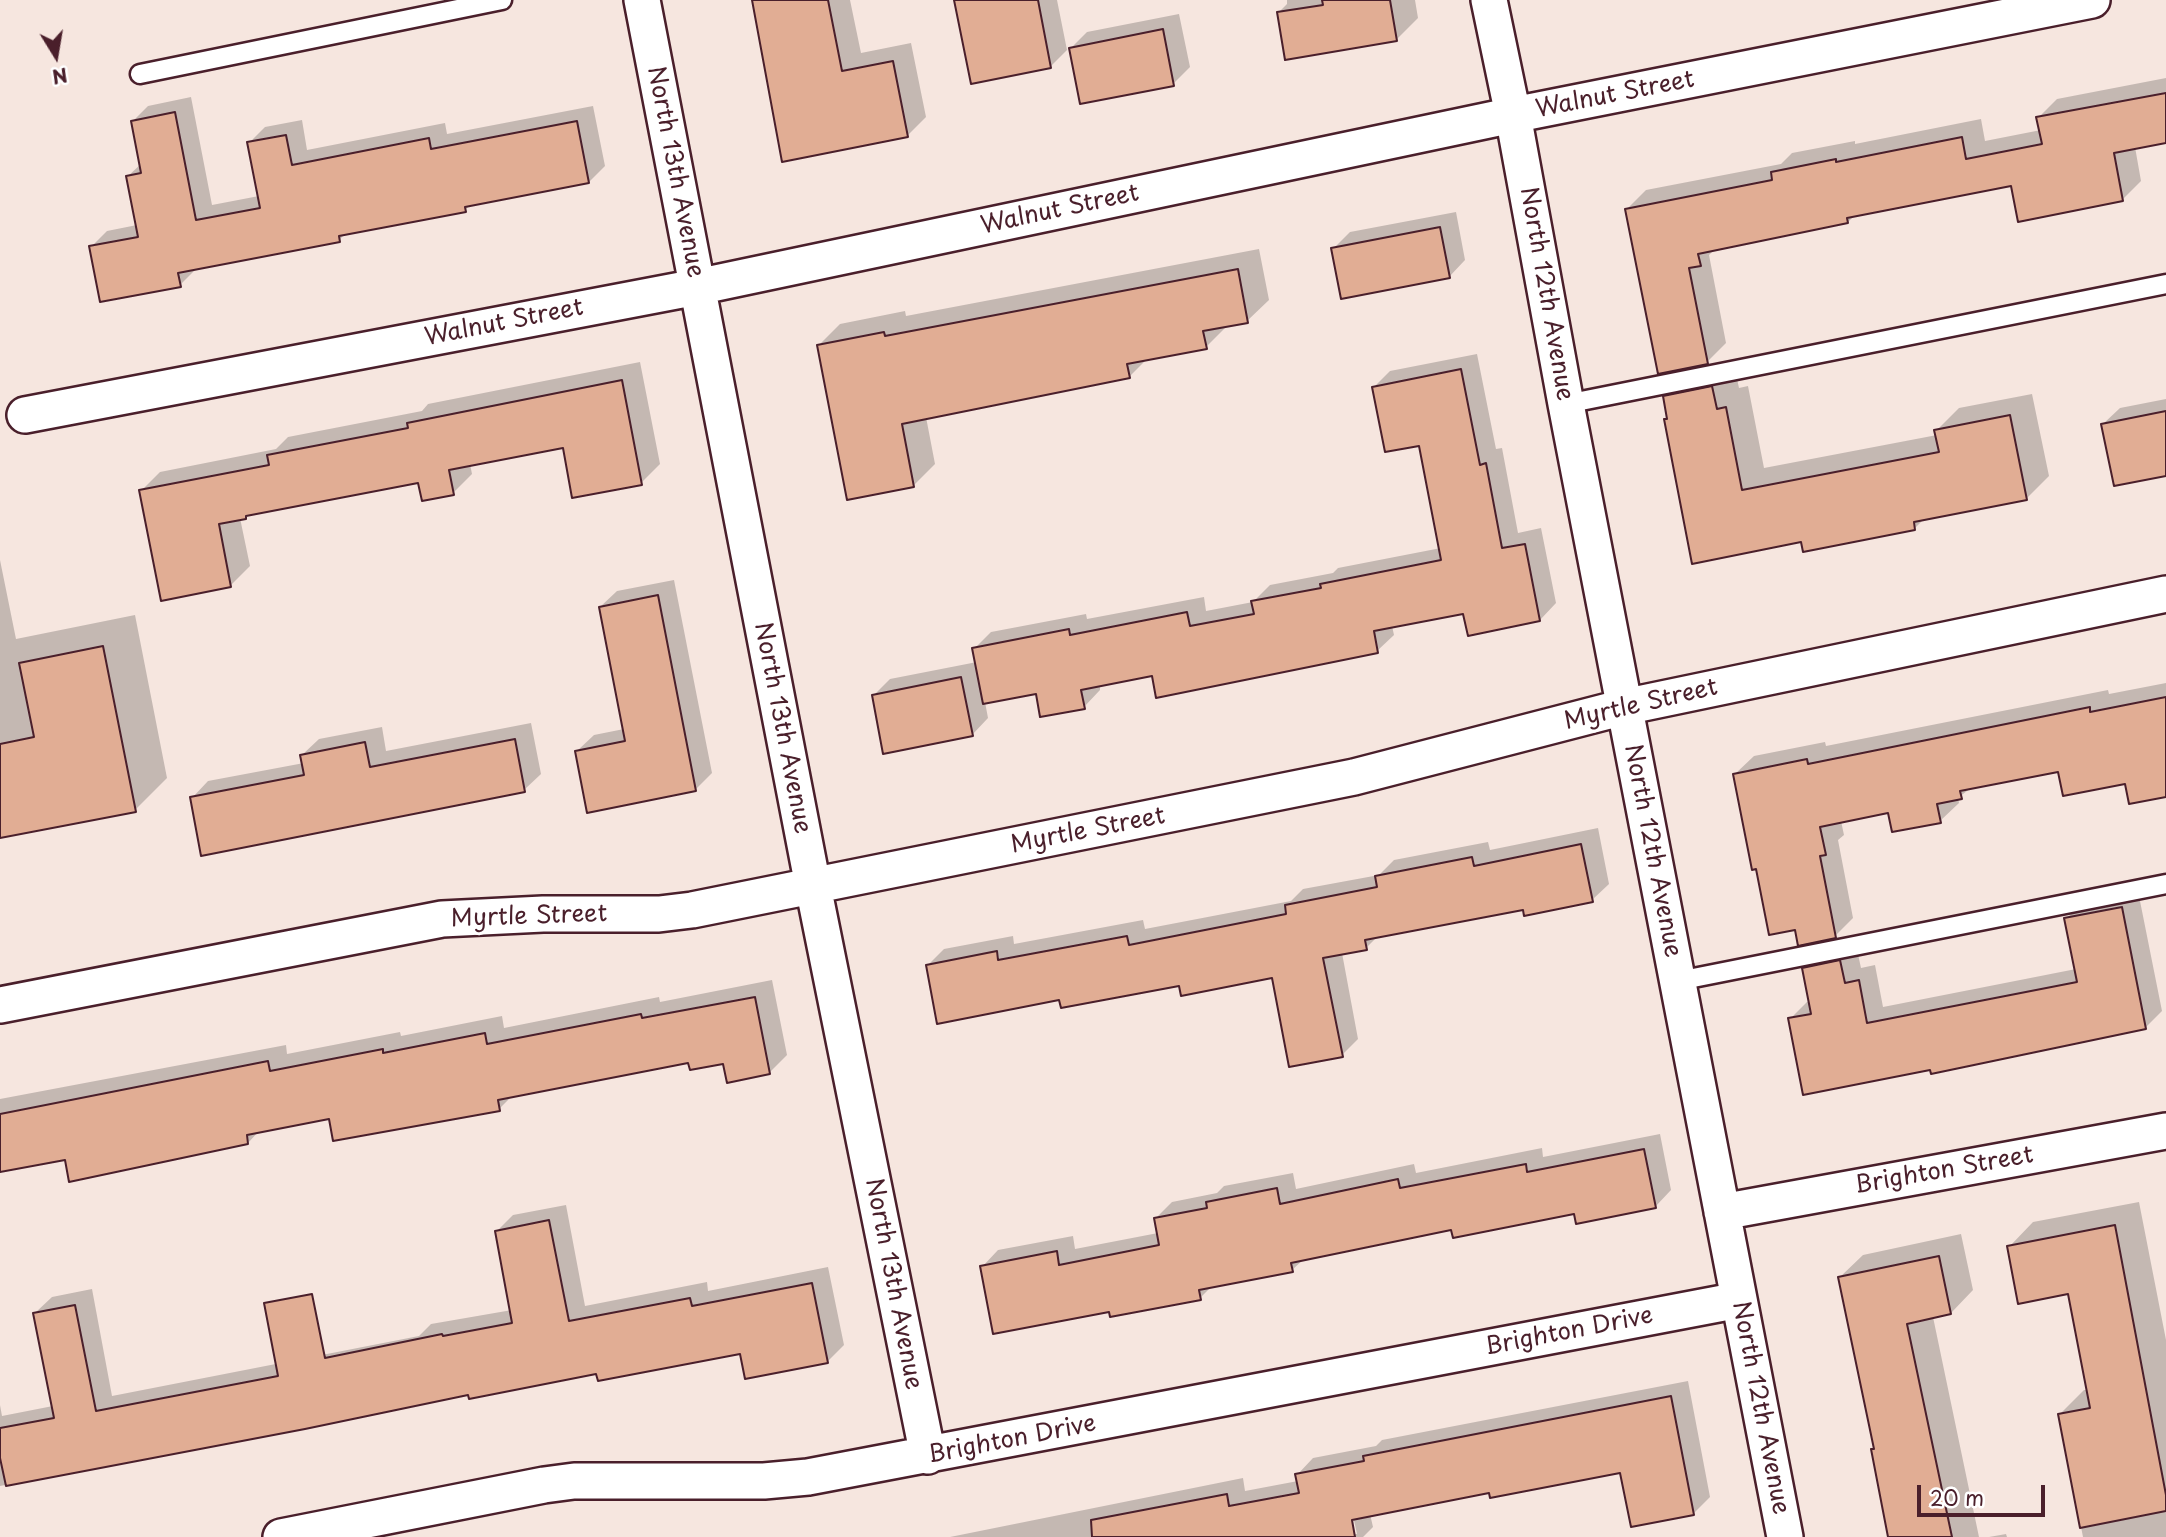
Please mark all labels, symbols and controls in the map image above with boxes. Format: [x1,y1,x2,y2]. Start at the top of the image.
north arrow [21,21,91,91]
text: N [50,61,70,92]
street label: North 13th Avenue [640,64,710,280]
street label: Walnut Street [1533,65,1697,125]
street label: Walnut Street [978,179,1142,241]
street label: North 12th Avenue [1513,185,1579,403]
street label: Walnut Street [422,293,586,353]
street label: North 13th Avenue [747,620,817,836]
street label: Myrtle Street [1561,673,1721,737]
street label: North 12th Avenue [1617,742,1687,960]
street label: Myrtle Street [1008,802,1168,860]
street label: Myrtle Street [450,900,608,934]
street label: Brighton Street [1852,1141,2036,1201]
street label: North 13th Avenue [858,1176,928,1392]
street label: North 12th Avenue [1725,1299,1795,1517]
street label: Brighton Drive [1482,1302,1656,1362]
street label: Brighton Drive [925,1410,1099,1470]
scale bar [1921,1470,2049,1514]
text: 20 m [1930,1481,1984,1513]

